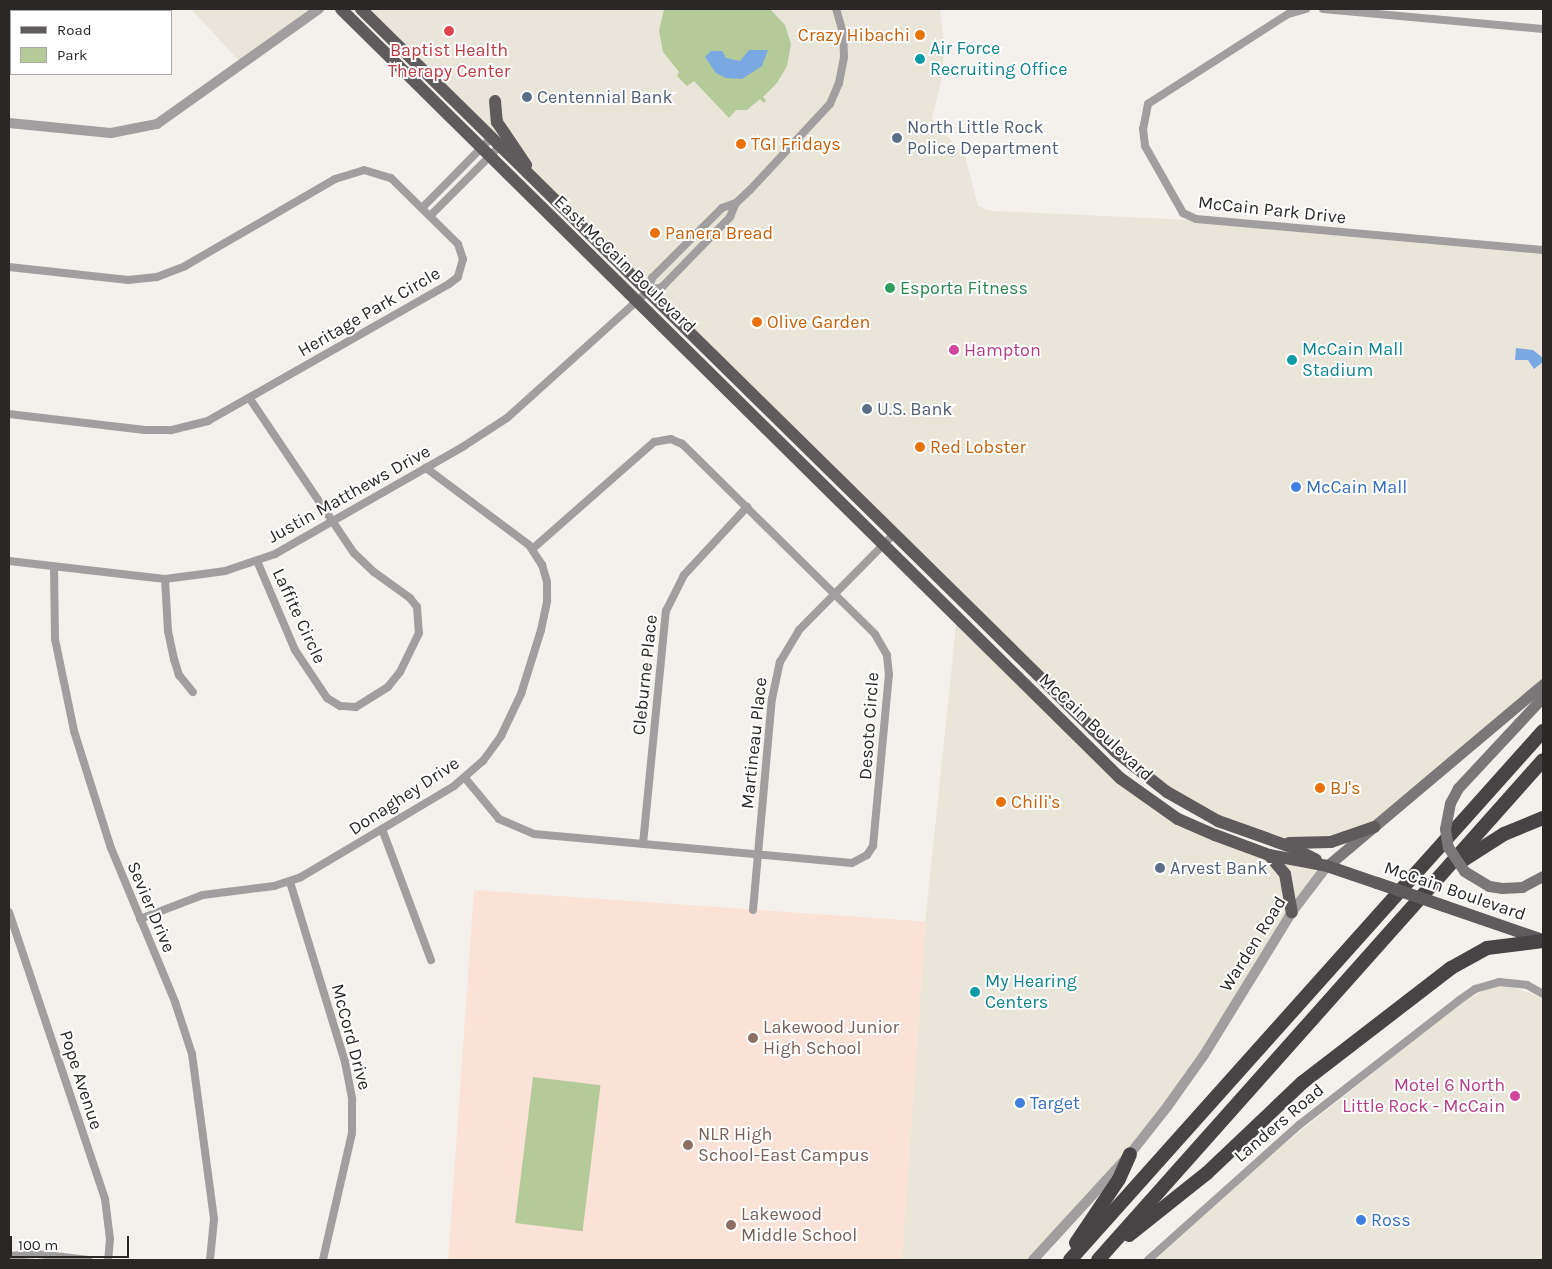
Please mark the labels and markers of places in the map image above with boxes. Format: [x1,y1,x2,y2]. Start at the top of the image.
marker: Baptist Health Therapy Center [442,24,456,38]
place label: Crazy Hibachi [798,24,910,46]
marker: Crazy Hibachi [914,29,926,41]
place label: Air Force Recruiting Office [930,38,1068,80]
place label: Baptist Health Therapy Center [388,40,510,82]
marker: Air Force Recruiting Office [914,53,926,65]
place label: Centennial Bank [537,86,673,108]
marker: Centennial Bank [521,91,533,103]
place label: North Little Rock Police Department [907,117,1059,160]
marker: North Little Rock Police Department [891,132,903,144]
place label: TGI Fridays [751,133,841,155]
marker: TGI Fridays [735,138,747,150]
place label: Panera Bread [665,222,773,244]
marker: Panera Bread [649,227,661,239]
place label: Esporta Fitness [900,277,1028,299]
marker: Esporta Fitness [884,282,896,294]
place label: Olive Garden [767,311,870,333]
marker: Olive Garden [751,316,763,328]
place label: Hampton [964,339,1041,361]
place label: McCain Mall Stadium [1302,339,1403,382]
marker: Hampton [948,344,960,356]
marker: McCain Mall Stadium [1286,354,1298,366]
place label: U.S. Bank [877,398,952,420]
marker: U.S. Bank [861,403,873,415]
place label: Red Lobster [930,436,1026,458]
marker: Red Lobster [914,441,926,453]
place label: McCain Mall [1306,476,1407,498]
marker: McCain Mall [1290,481,1302,493]
place label: BJ's [1330,777,1360,799]
marker: BJ's [1314,782,1326,794]
place label: Chili's [1011,791,1061,813]
marker: Chili's [995,796,1007,808]
place label: Arvest Bank [1170,857,1268,879]
marker: Arvest Bank [1154,862,1166,874]
place label: My Hearing Centers [985,971,1077,1014]
marker: My Hearing Centers [969,986,981,998]
place label: Lakewood Junior High School [763,1017,899,1060]
marker: Lakewood Junior High School [747,1032,759,1044]
place label: Motel 6 North Little Rock - McCain [1342,1075,1505,1118]
marker: Motel 6 North Little Rock - McCain [1509,1090,1521,1102]
place label: Target [1030,1092,1080,1114]
marker: Target [1014,1097,1026,1109]
place label: NLR High School-East Campus [698,1124,869,1166]
marker: NLR High School-East Campus [682,1139,694,1151]
place label: Lakewood Middle School [741,1204,857,1246]
place label: Ross [1371,1209,1411,1231]
marker: Ross [1355,1214,1367,1226]
marker: Lakewood Middle School [725,1219,737,1231]

